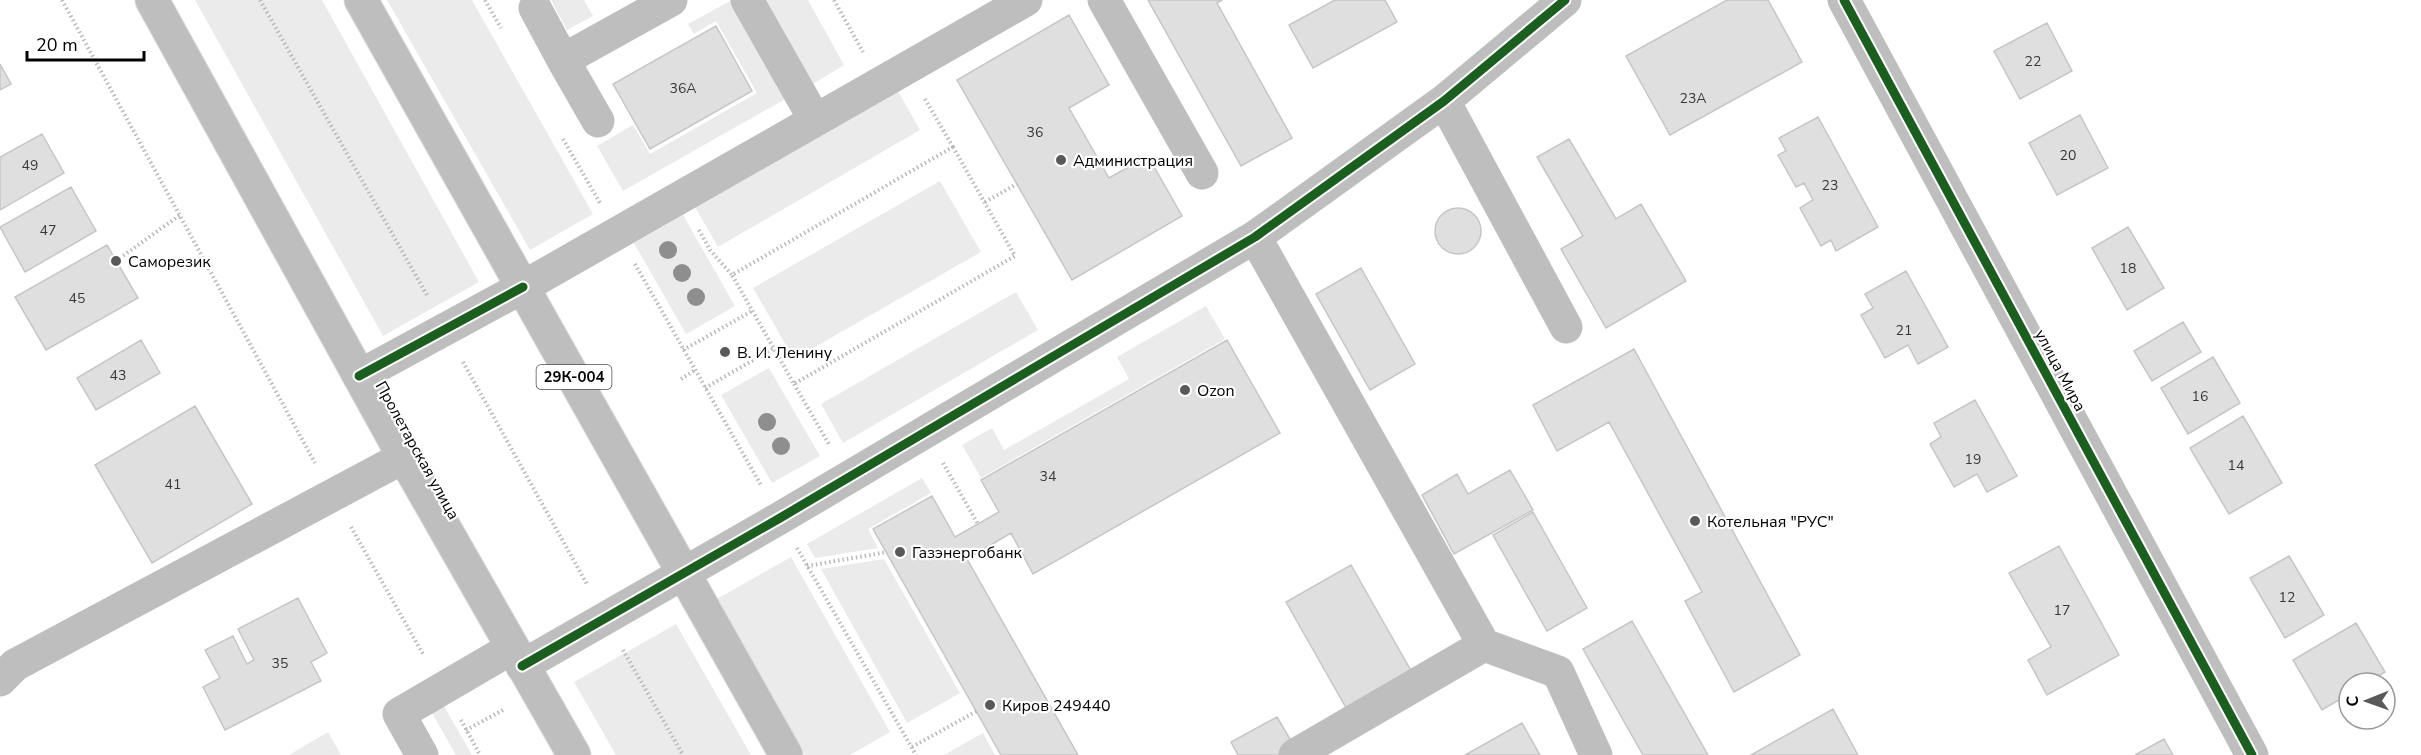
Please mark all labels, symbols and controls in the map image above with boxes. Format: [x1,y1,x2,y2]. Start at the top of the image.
scale bar [27,24,144,62]
text: 20 m [36,33,78,57]
house number: 22 [2025,52,2041,71]
house number: 36А [669,79,697,98]
house number: 23А [1679,89,1707,108]
house number: 36 [1027,123,1043,142]
house number: 20 [2060,146,2076,165]
place label: Администрация [1073,150,1193,172]
marker: Администрация [1054,153,1068,167]
house number: 49 [22,156,38,175]
house number: 23 [1822,176,1838,195]
house number: 47 [40,221,56,240]
place label: Саморезик [128,251,211,273]
marker: Саморезик [109,254,123,268]
house number: 18 [2120,259,2136,278]
house number: 45 [69,289,85,308]
house number: 21 [1896,321,1912,340]
street label: улица Мира [2029,326,2091,415]
place label: В. И. Ленину [737,342,833,364]
marker: В. И. Ленину [718,345,732,359]
road number: 29К-004 [536,365,612,389]
house number: 43 [110,366,126,385]
street label: Пролетарская улица [370,377,464,524]
place label: Ozon [1197,380,1235,402]
marker: Ozon [1178,383,1192,397]
house number: 16 [2192,387,2208,406]
house number: 19 [1965,450,1981,469]
house number: 14 [2228,456,2244,475]
house number: 34 [1040,467,1056,486]
house number: 41 [165,475,181,494]
place label: Котельная "РУС" [1707,511,1834,533]
marker: Котельная "РУС" [1688,514,1702,528]
place label: Газэнергобанк [912,542,1023,564]
marker: Газэнергобанк [893,545,907,559]
house number: 12 [2279,588,2295,607]
house number: 17 [2054,601,2070,620]
house number: 35 [272,654,288,673]
north arrow [2337,671,2397,731]
place label: Киров 249440 [1002,695,1111,717]
text: С [2342,695,2364,707]
marker: Киров 249440 [983,698,997,712]

